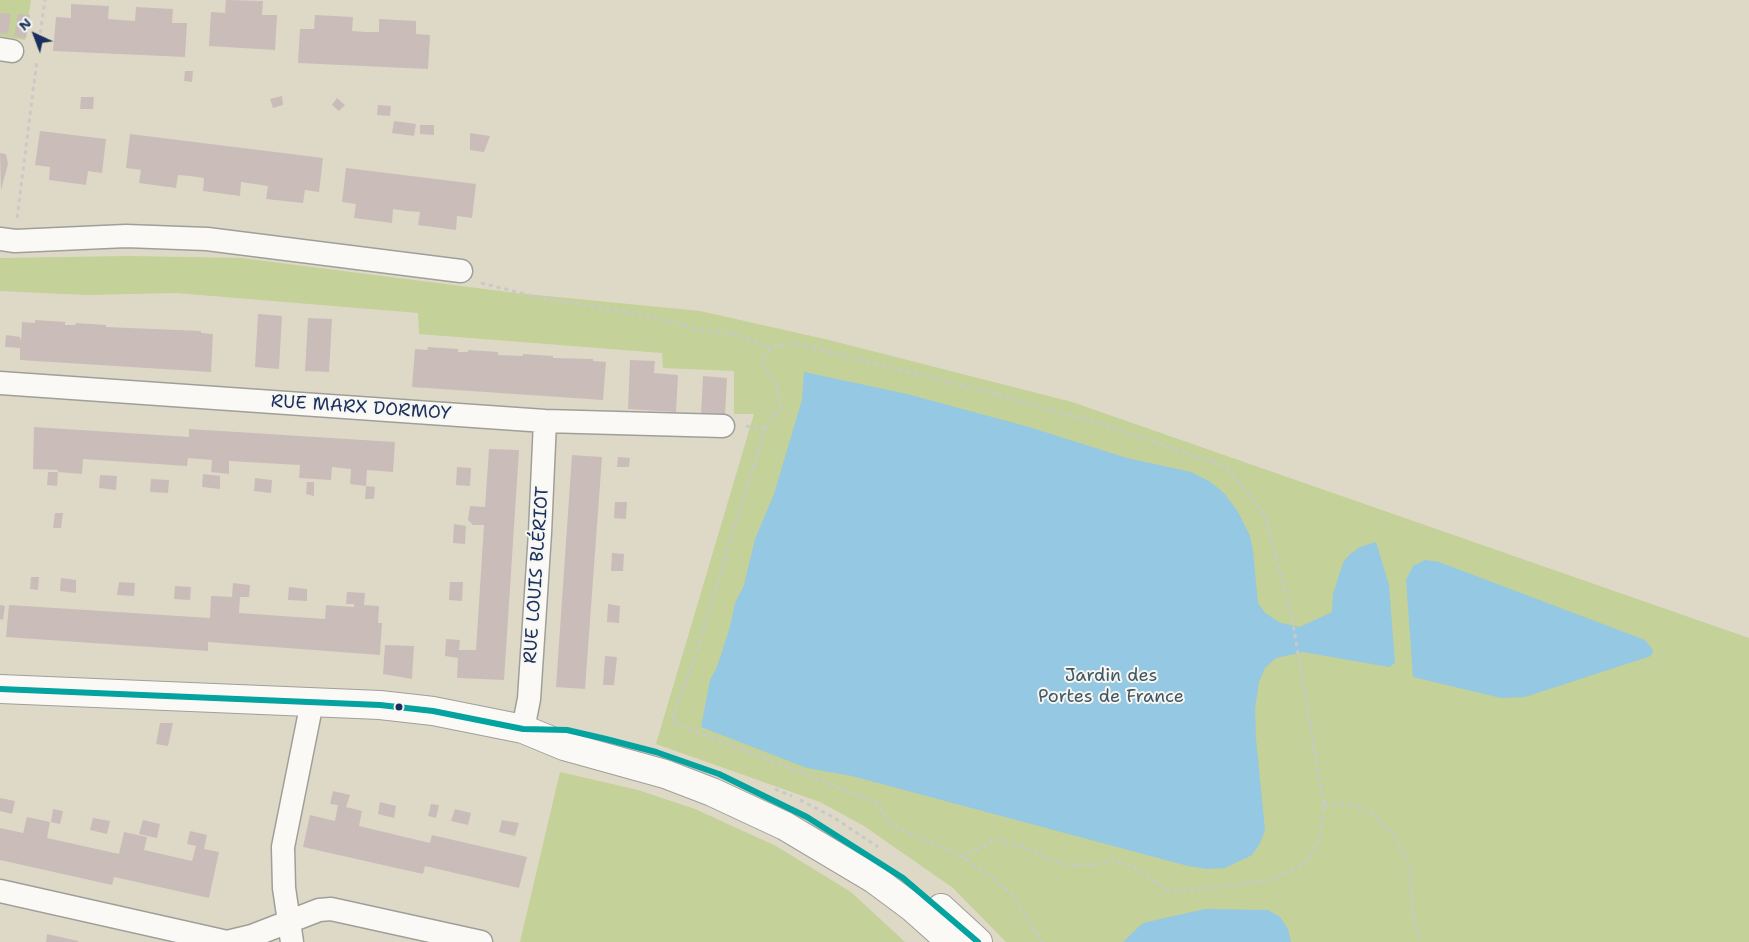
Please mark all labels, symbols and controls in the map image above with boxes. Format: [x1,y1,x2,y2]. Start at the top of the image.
north arrow [10,10,60,60]
text: N [15,14,35,34]
street label: RUE MARX DORMOY [270,391,452,425]
street label: RUE LOUIS BLÉRIOT [520,485,554,665]
park label: Jardin des Portes de France [1038,665,1184,708]
unlabelled marker [394,702,404,712]

